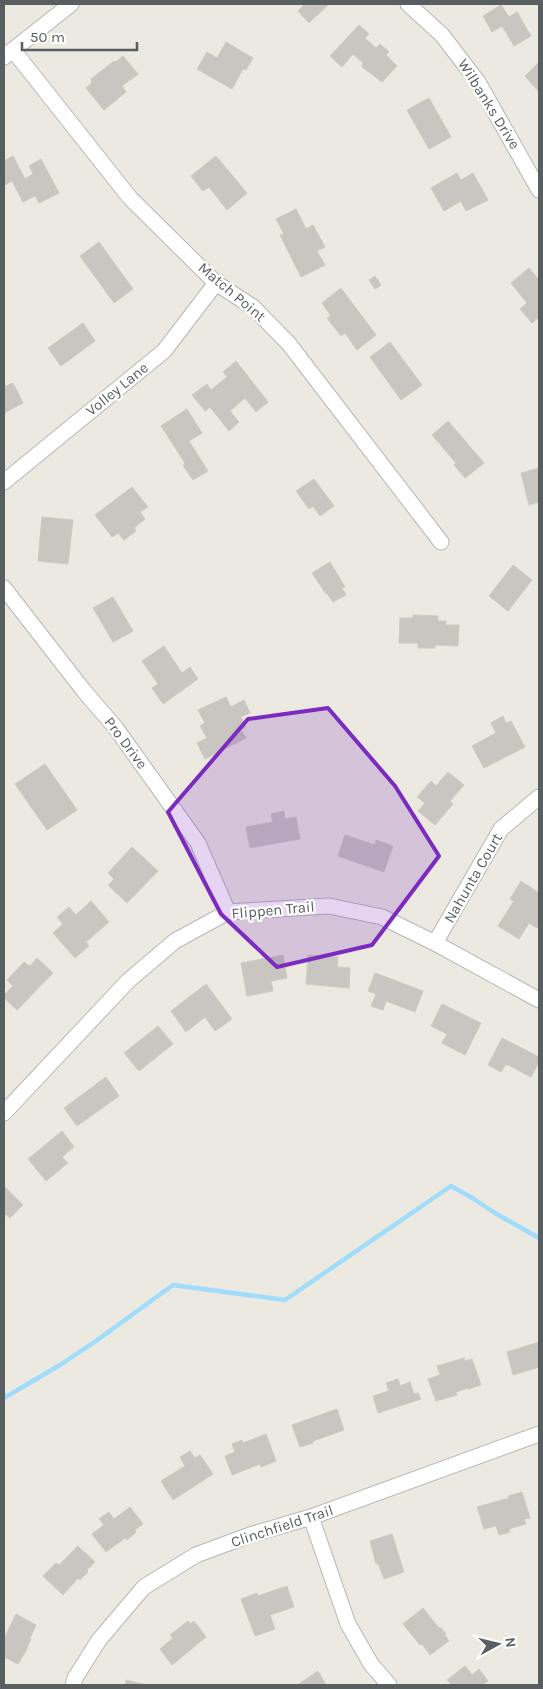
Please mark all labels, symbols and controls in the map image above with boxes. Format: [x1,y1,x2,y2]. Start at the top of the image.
scale bar [22,20,138,52]
text: 50 m [30,28,65,46]
street label: Wilbanks Drive [454,55,524,153]
street label: Match Point [195,259,270,326]
street label: Volley Lane [82,358,152,420]
street label: Pro Drive [101,713,151,773]
street label: Nahunta Court [440,830,506,926]
street label: Flippen Trail [231,897,315,923]
street label: Clinchfield Trail [229,1501,335,1551]
north arrow [473,1619,523,1669]
text: N [501,1636,519,1648]

